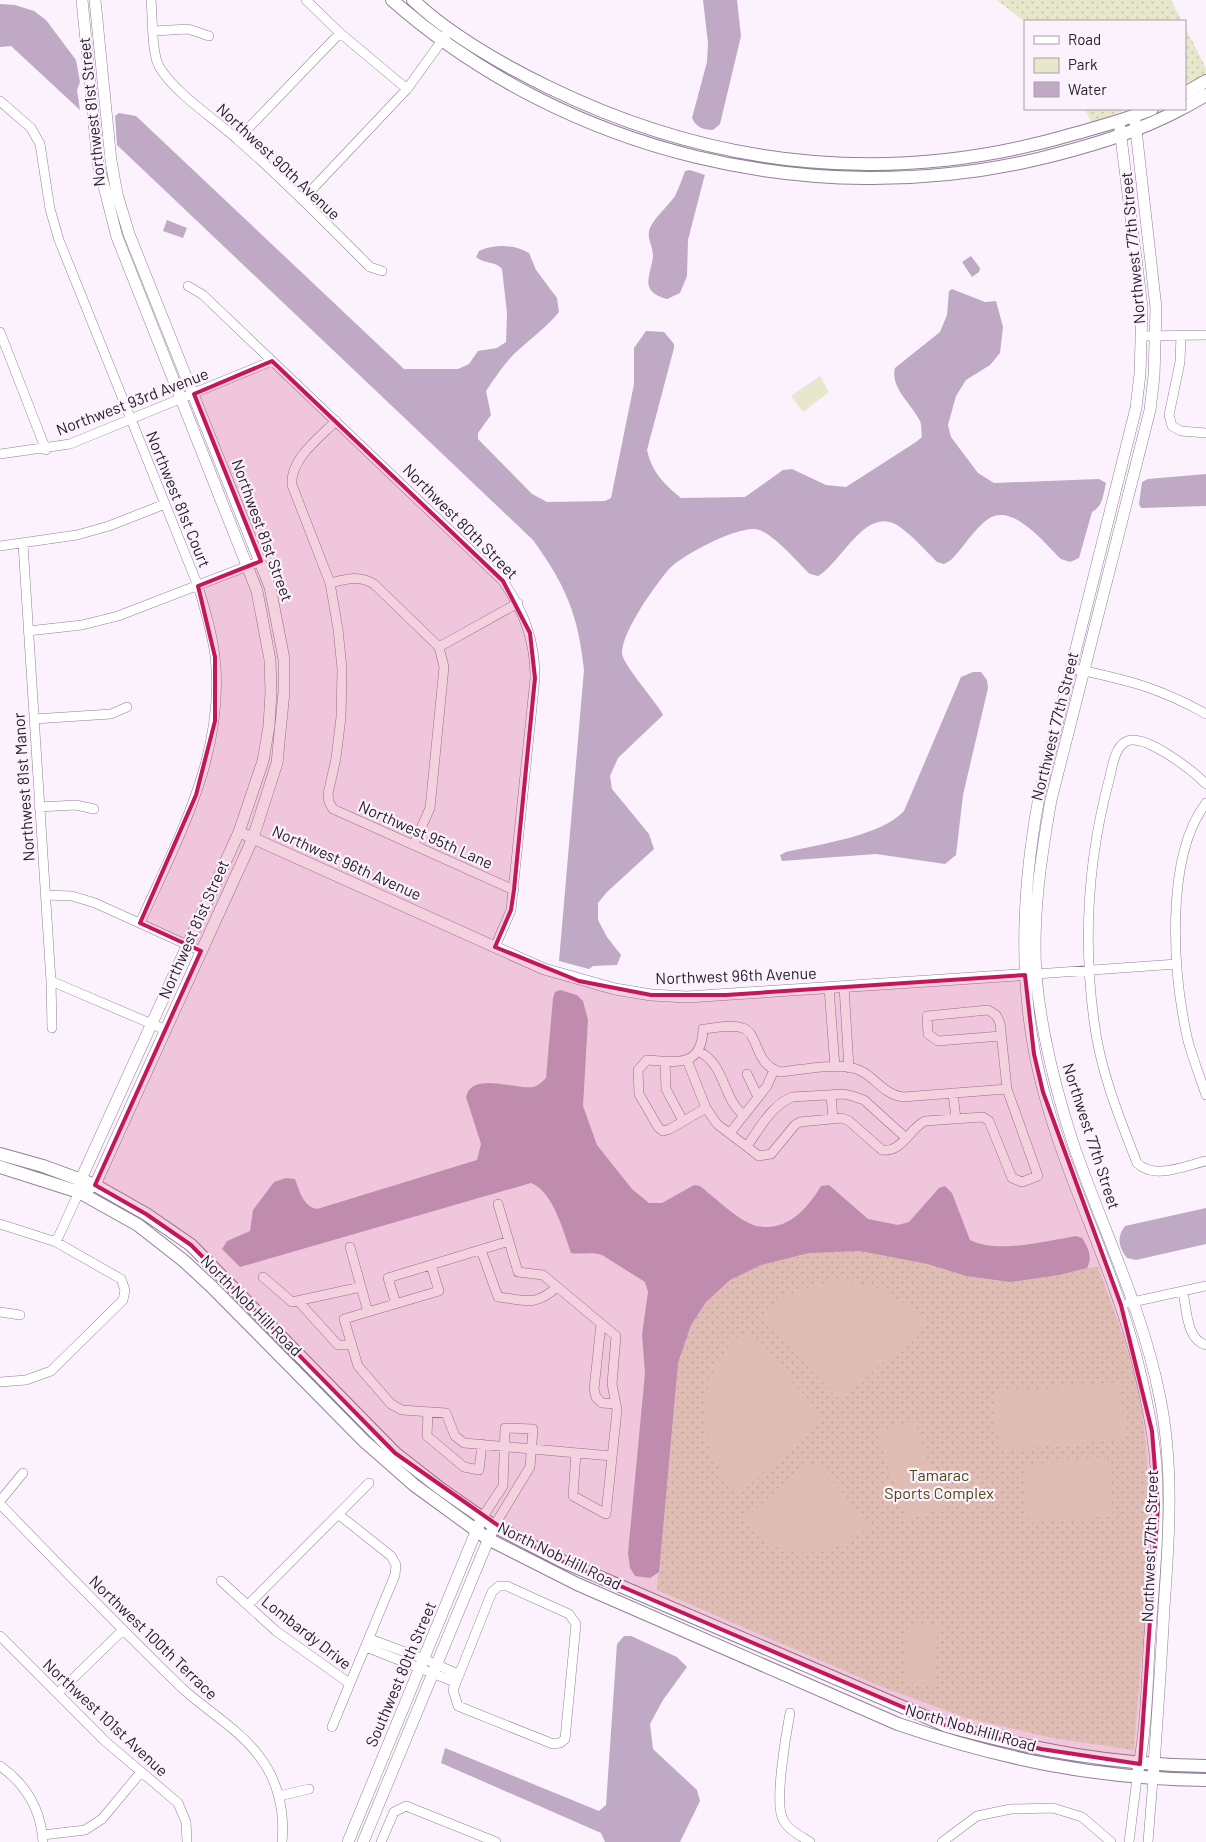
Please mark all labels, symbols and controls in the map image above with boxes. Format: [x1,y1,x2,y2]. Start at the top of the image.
legend [1024,20,1186,110]
text: Road [1068,30,1101,48]
street label: Northwest 81st Street [74,36,108,188]
text: Park [1068,55,1098,73]
text: Water [1068,80,1107,98]
street label: Northwest 90th Avenue [213,99,345,223]
street label: Northwest 77th Street [1116,171,1148,325]
street label: Northwest 93rd Avenue [53,363,211,439]
street label: Northwest 81st Court [143,428,215,570]
street label: Northwest 81st Street [228,456,298,604]
street label: Northwest 80th Street [399,459,523,583]
street label: Northwest 77th Street [1026,650,1082,802]
street label: Northwest 81st Manor [8,712,38,862]
street label: Northwest 95th Lane [356,796,496,872]
street label: Northwest 96th Avenue [269,821,425,903]
street label: Northwest 81st Street [154,857,232,1001]
street label: Northwest 96th Avenue [655,963,817,987]
street label: Northwest 77th Street [1059,1060,1125,1212]
street label: North Nob Hill Road [197,1250,307,1360]
park label: Tamarac Sports Complex [884,1465,994,1502]
street label: Northwest 77th Street [1137,1469,1161,1623]
street label: North Nob Hill Road [495,1517,625,1593]
street label: Northwest 100th Terrace [86,1571,222,1703]
street label: Lombardy Drive [258,1591,356,1673]
street label: Southwest 80th Street [361,1598,439,1750]
street label: Northwest 101st Avenue [40,1654,172,1780]
street label: North Nob Hill Road [903,1699,1039,1755]

